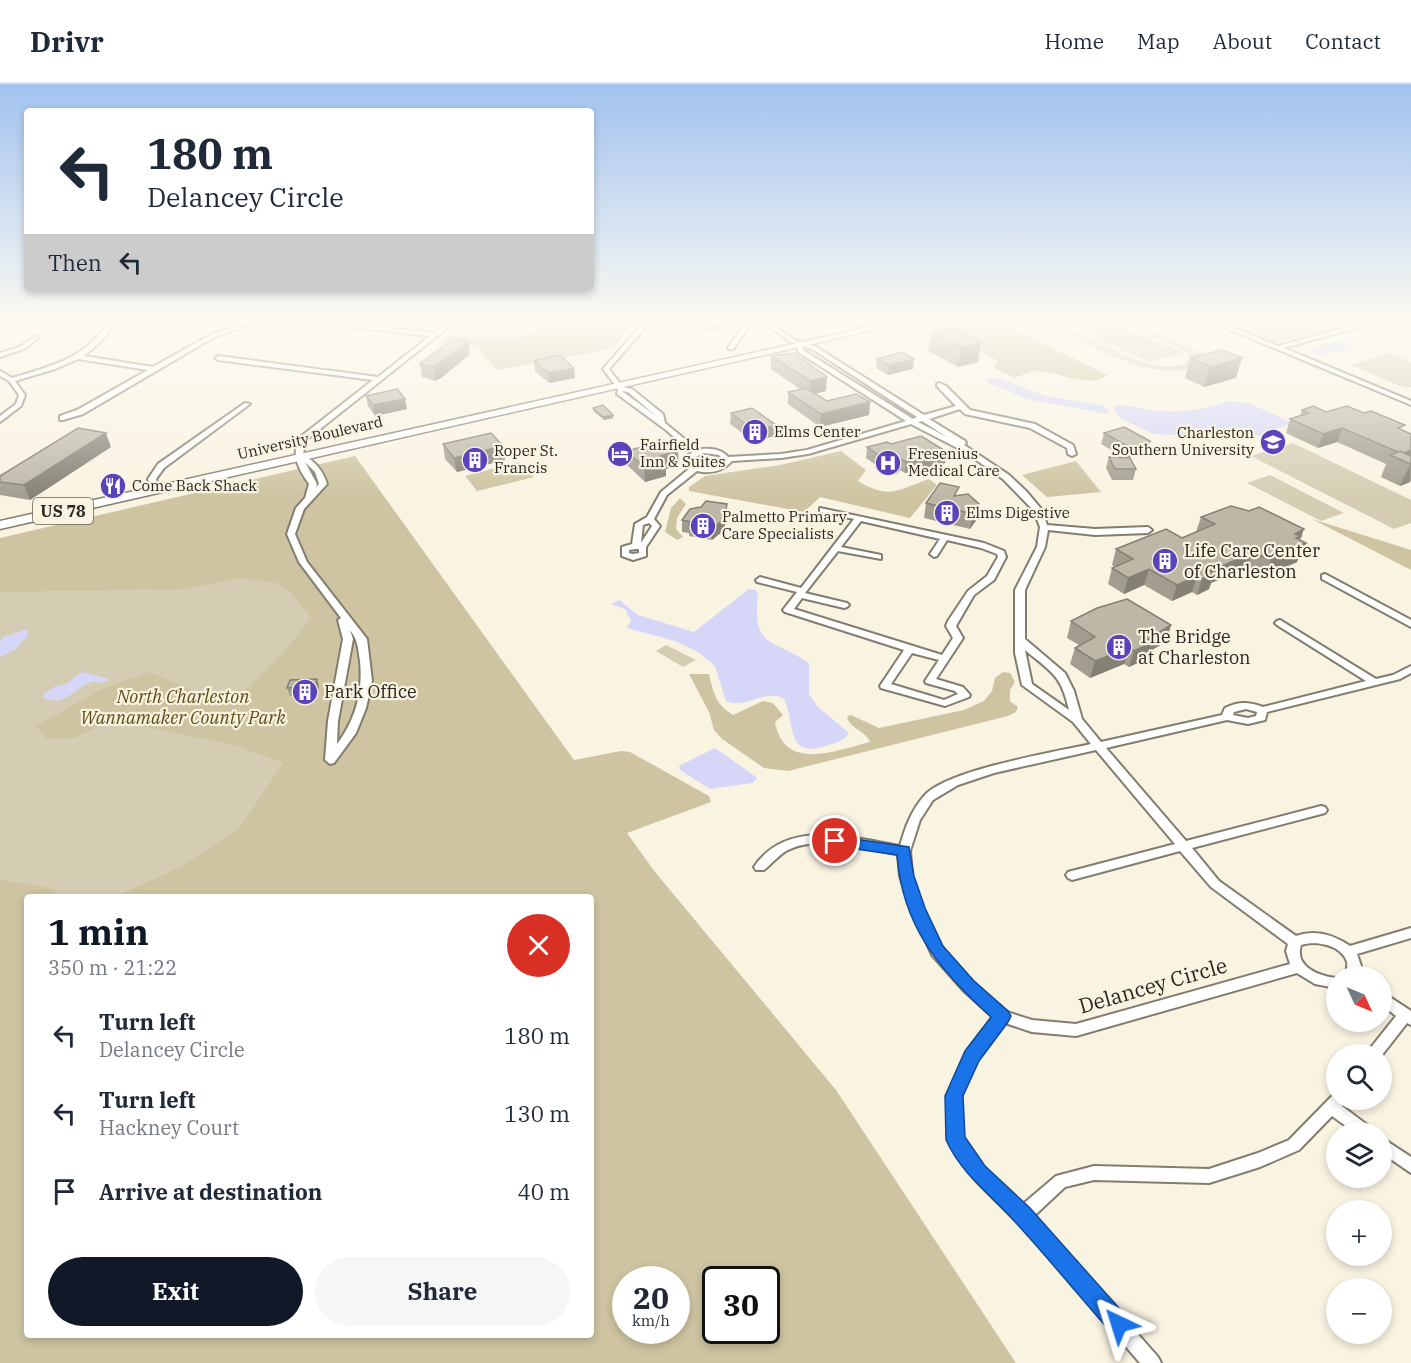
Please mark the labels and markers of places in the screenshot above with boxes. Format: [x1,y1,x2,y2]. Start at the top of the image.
building icon: Elms Center [740,417,770,447]
place label: Elms Center [774,422,861,441]
place label: Charleston Southern University [1112,423,1254,459]
school or university icon: Charleston Southern University [1258,427,1288,457]
place label: Fairfield Inn & Suites [640,435,725,471]
hotel icon: Fairfield Inn & Suites [605,439,635,469]
place label: Roper St. Francis [494,441,558,477]
place label: Fresenius Medical Care [908,444,999,480]
building icon: Roper St. Francis [460,445,490,475]
hospital icon: Fresenius Medical Care [873,448,903,478]
restaurant icon: Come Back Shack [98,471,128,501]
place label: Come Back Shack [132,476,257,495]
building icon: Elms Digestive [932,498,962,528]
place label: Elms Digestive [966,503,1070,522]
place label: Palmetto Primary Care Specialists [722,507,847,543]
building icon: Palmetto Primary Care Specialists [688,511,718,541]
place label: Life Care Center of Charleston [1184,539,1320,583]
building icon: Life Care Center of Charleston [1150,546,1180,576]
place label: The Bridge at Charleston [1138,625,1251,669]
building icon: The Bridge at Charleston [1104,632,1134,662]
building icon: Park Office [290,677,320,707]
place label: Park Office [324,680,417,703]
pin [809,815,860,866]

